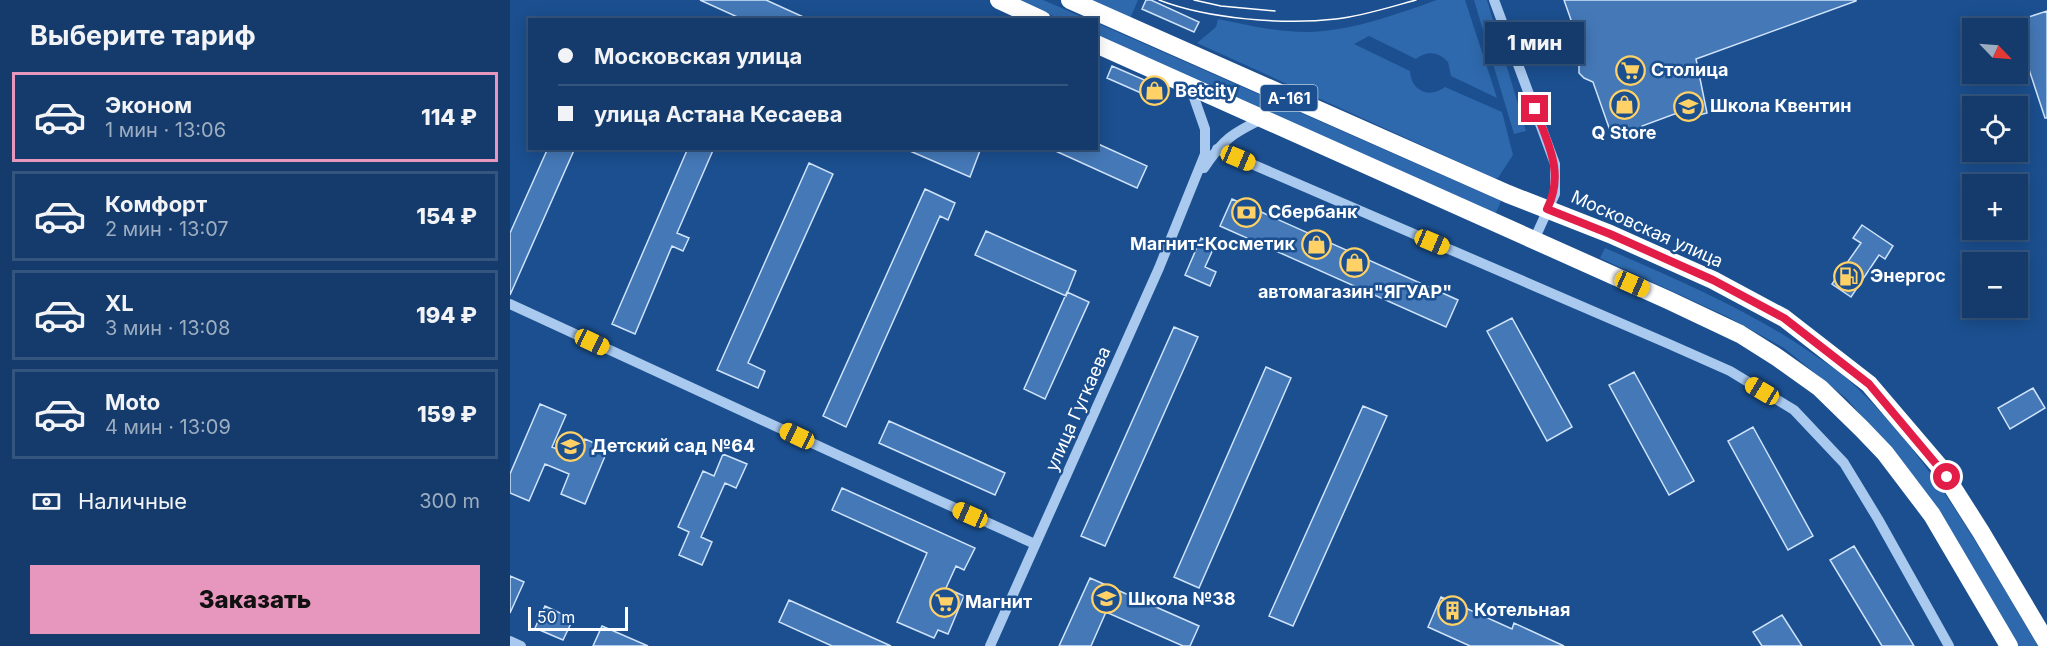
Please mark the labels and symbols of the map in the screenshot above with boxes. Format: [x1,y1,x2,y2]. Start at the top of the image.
north arrow [1962,18,2028,84]
callout: 1 мин [1486,22,1584,64]
supermarket icon: Столица [1614,54,1646,86]
place label: Столица [1651,59,1728,80]
shop icon: Betcity [1138,75,1170,107]
place label: Betcity [1175,80,1238,101]
road number: А-161 [1260,85,1318,111]
shop icon: Q Store [1608,88,1640,120]
school or university icon: Школа Квентин [1673,90,1705,122]
route end [1521,95,1548,122]
place label: Школа Квентин [1710,95,1852,116]
place label: Q Store [1591,122,1657,143]
car [1218,143,1258,173]
street label: Московская улица [1568,186,1726,271]
bank icon: Сбербанк [1231,196,1263,228]
place label: Сбербанк [1268,201,1358,222]
car [1412,227,1452,257]
shop icon: Магнит-Косметик [1300,228,1332,260]
place label: Магнит-Косметик [1130,233,1296,254]
shop icon: автомагазин"ЯГУАР" [1339,247,1371,279]
fuel station icon: Энергос [1833,260,1865,292]
place label: Энергос [1870,265,1946,286]
car [1612,268,1652,300]
place label: автомагазин"ЯГУАР" [1258,281,1452,302]
car [572,326,612,358]
street label: улица Гугкаева [1041,343,1114,474]
car [1742,374,1782,408]
car [777,420,817,452]
school or university icon: Детский сад №64 [554,430,586,462]
place label: Детский сад №64 [591,435,755,456]
route start [1933,463,1960,490]
car [950,499,990,531]
school or university icon: Школа №38 [1091,583,1123,615]
supermarket icon: Магнит [928,586,960,618]
place label: Школа №38 [1128,588,1236,609]
place label: Магнит [965,591,1032,612]
building icon: Котельная [1437,594,1469,626]
place label: Котельная [1474,599,1570,620]
scale bar [528,604,628,632]

